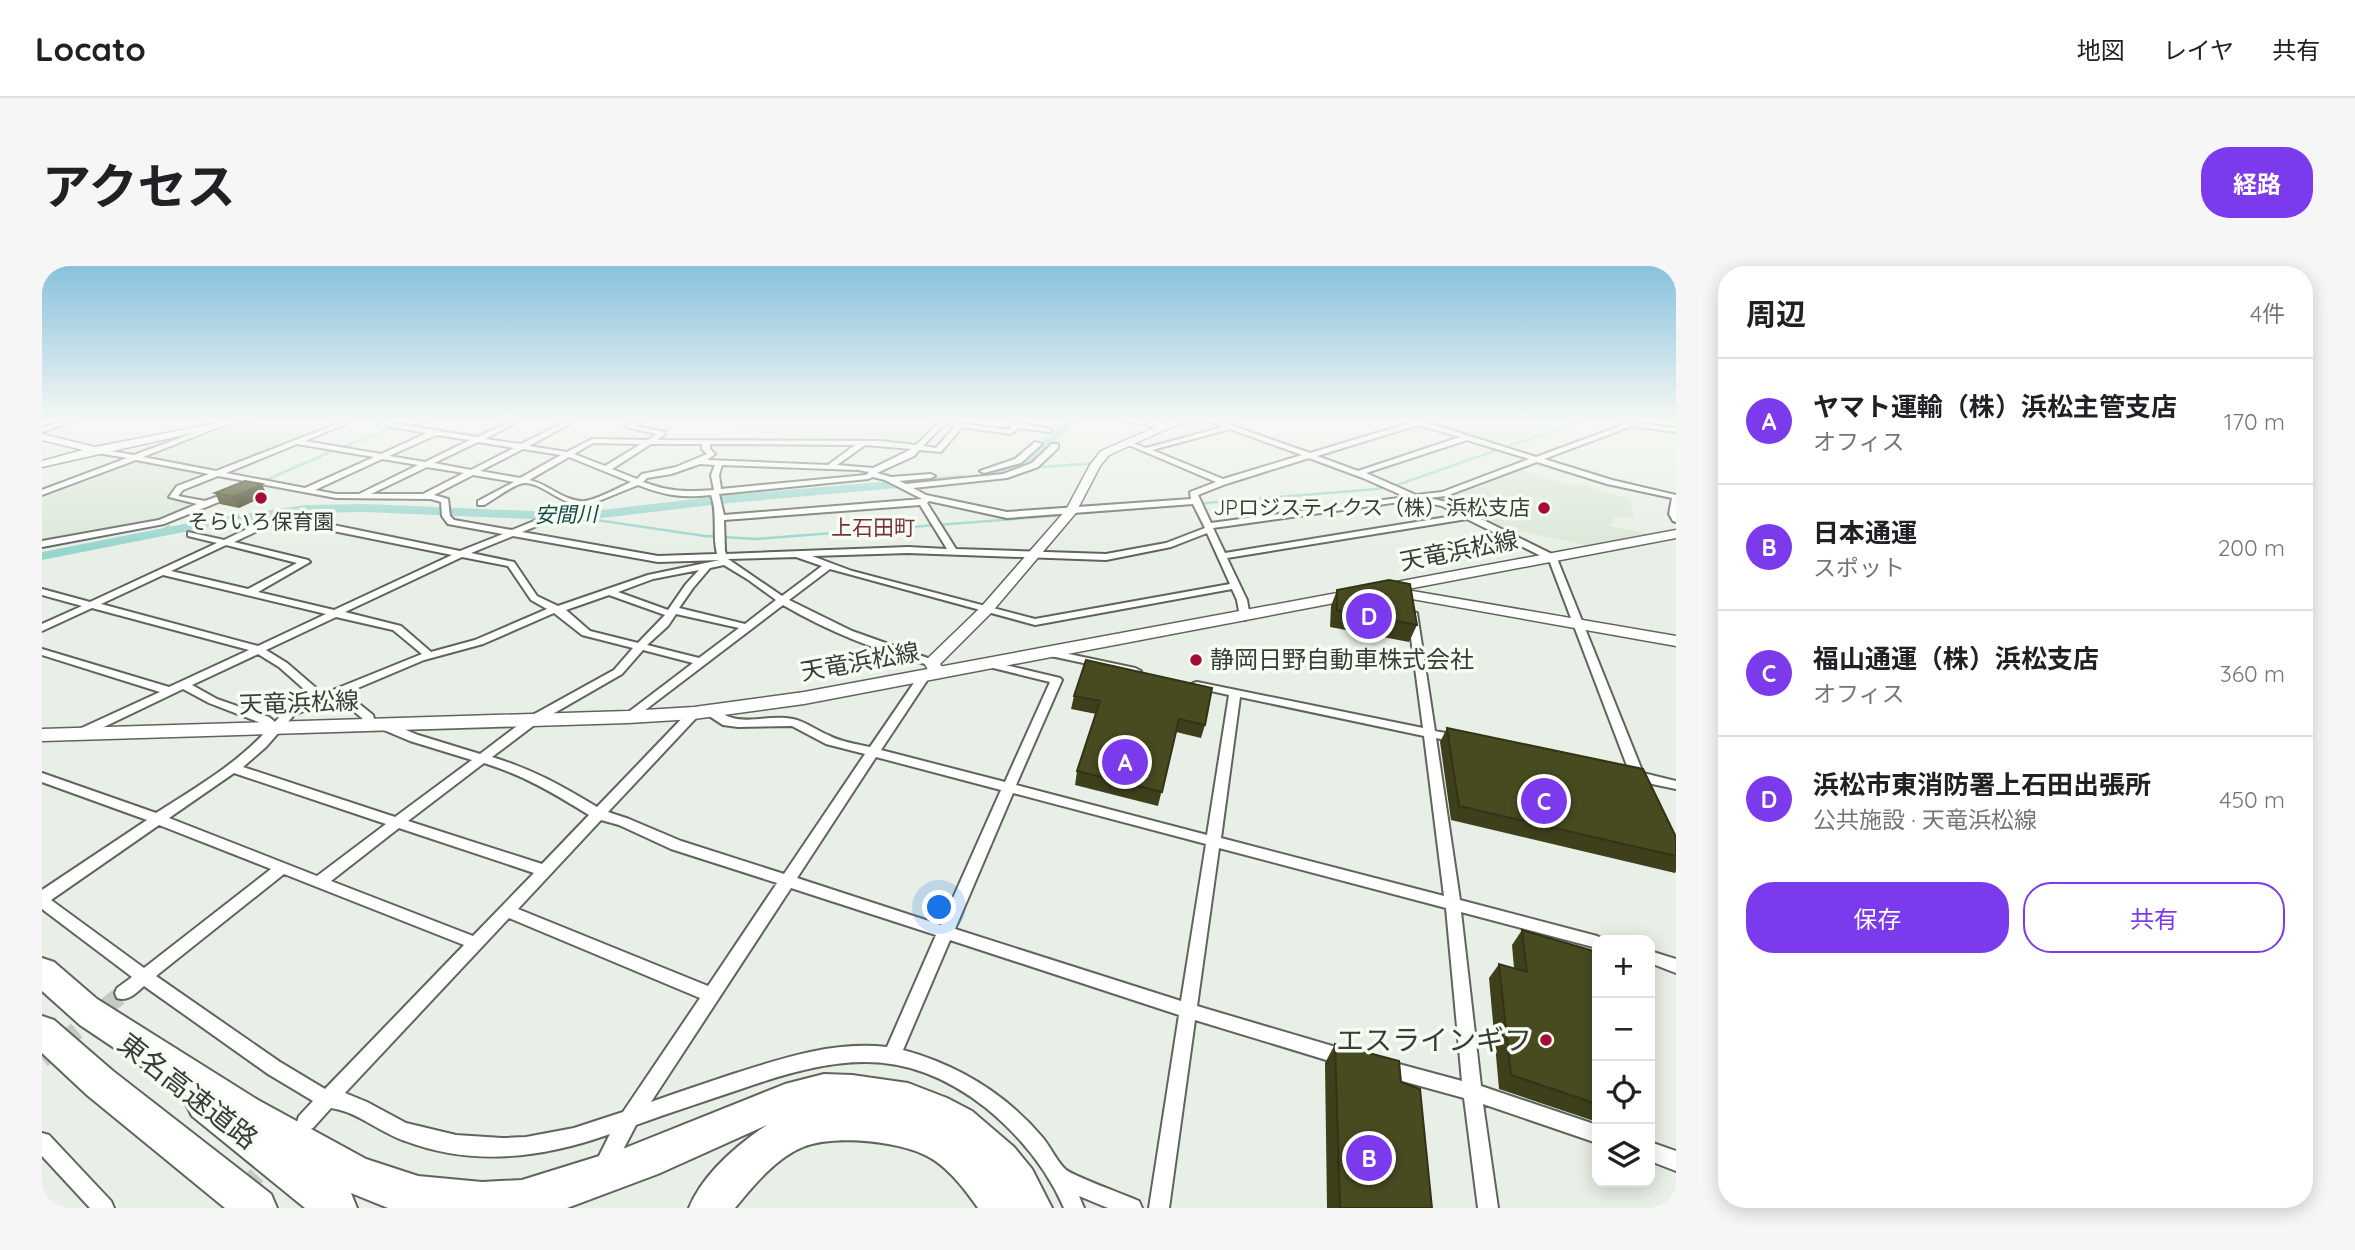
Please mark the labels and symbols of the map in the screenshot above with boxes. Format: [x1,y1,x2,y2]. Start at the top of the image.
marker: そらいろ保育園 [253,490,269,506]
place label: JPロジスティクス（株）浜松支店 [1213,494,1530,520]
water label: 安間川 [534,500,600,528]
marker: JPロジスティクス（株）浜松支店 [1536,500,1552,516]
place label: そらいろ保育園 [188,508,335,534]
district label: 上石田町 [831,514,915,540]
street label: 天竜浜松線 [1397,524,1521,576]
pin: D [1346,590,1392,642]
street label: 天竜浜松線 [798,636,922,686]
place label: 静岡日野自動車株式会社 [1210,644,1474,674]
marker: 静岡日野自動車株式会社 [1188,652,1204,668]
street label: 天竜浜松線 [238,685,359,719]
pin: A [1102,736,1148,788]
pin: C [1521,775,1567,827]
your location [922,890,956,924]
place label: エスラインギフ [1336,1022,1532,1057]
street label: 東名高速道路 [111,1025,265,1156]
marker: エスラインギフ [1538,1032,1554,1048]
pin: B [1346,1132,1392,1184]

